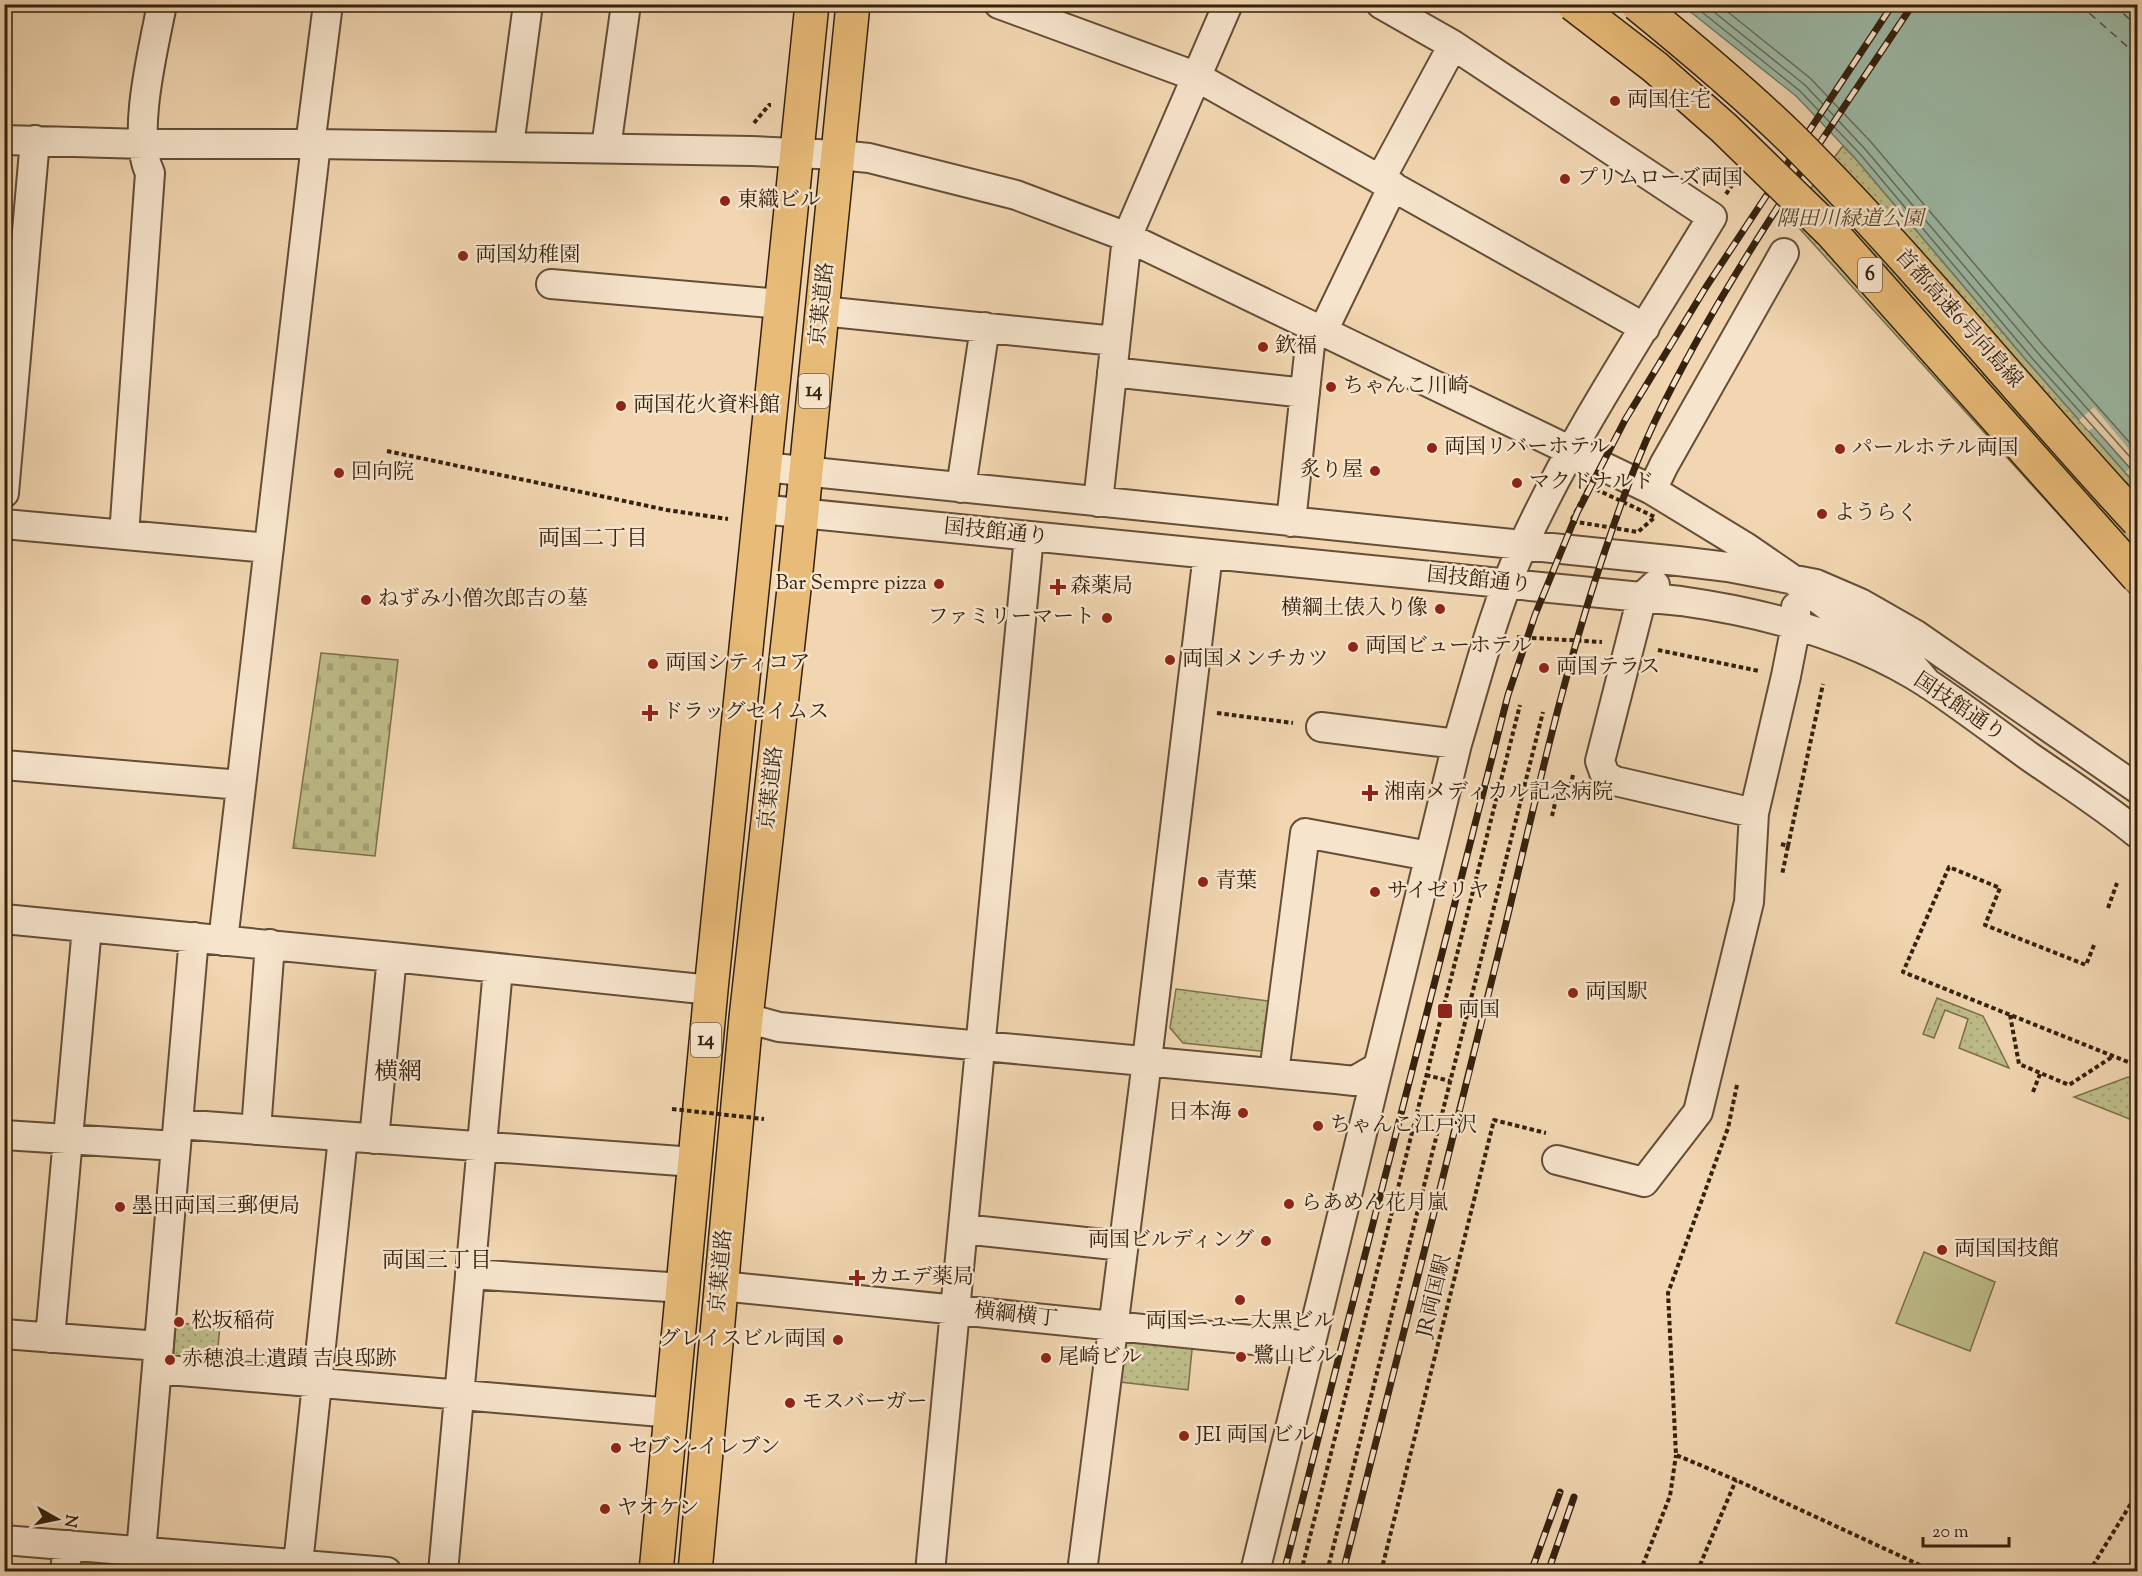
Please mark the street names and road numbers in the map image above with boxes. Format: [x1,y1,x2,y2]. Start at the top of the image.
street label: 首都高速6号向島線 [1887,243,2029,395]
road number: 6 [1858,258,1882,292]
street label: 京葉道路 [804,261,842,347]
road number: 14 [799,374,829,408]
street label: 国技館通り [942,513,1050,553]
street label: 国技館通り [1425,561,1533,601]
street label: 国技館通り [1907,666,2011,750]
street label: 京葉道路 [753,745,791,831]
road number: 14 [691,1023,721,1057]
street label: 京葉道路 [703,1228,741,1314]
street label: JR両国駅 [1410,1252,1460,1341]
street label: 横綱横丁 [973,1297,1059,1335]

